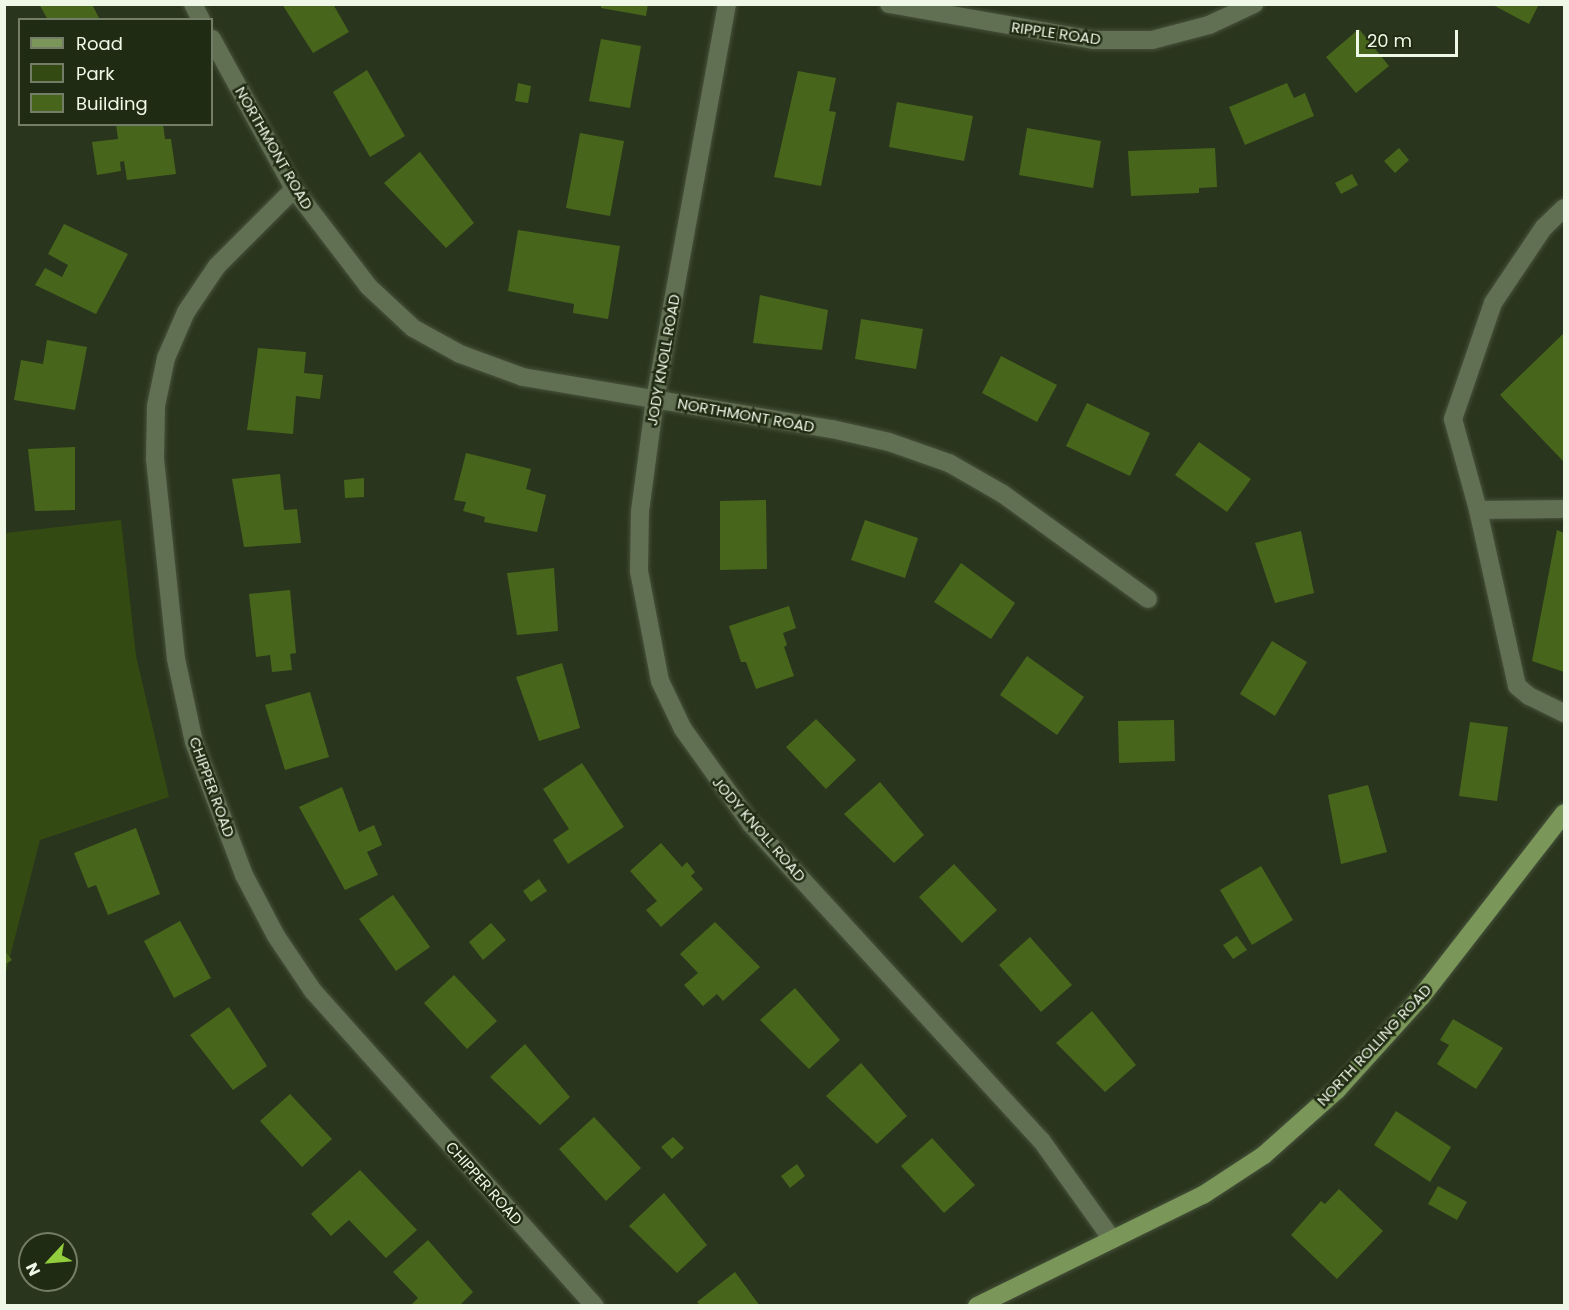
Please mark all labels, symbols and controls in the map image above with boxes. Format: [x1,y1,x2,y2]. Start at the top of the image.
legend [18,18,213,126]
street label: RIPPLE ROAD [1010,18,1102,48]
scale bar [1359,18,1461,56]
text: 20 m [1367,28,1412,53]
text: Road [76,31,123,56]
text: Park [76,61,115,86]
street label: NORTHMONT ROAD [231,83,317,213]
text: Building [76,91,148,116]
street label: JODY KNOLL ROAD [643,293,683,427]
street label: NORTHMONT ROAD [676,394,816,436]
street label: CHIPPER ROAD [186,734,238,840]
street label: JODY KNOLL ROAD [709,773,809,885]
street label: NORTH ROLLING ROAD [1313,981,1435,1109]
street label: CHIPPER ROAD [442,1138,526,1228]
north arrow [18,1232,78,1292]
text: N [20,1259,46,1280]

